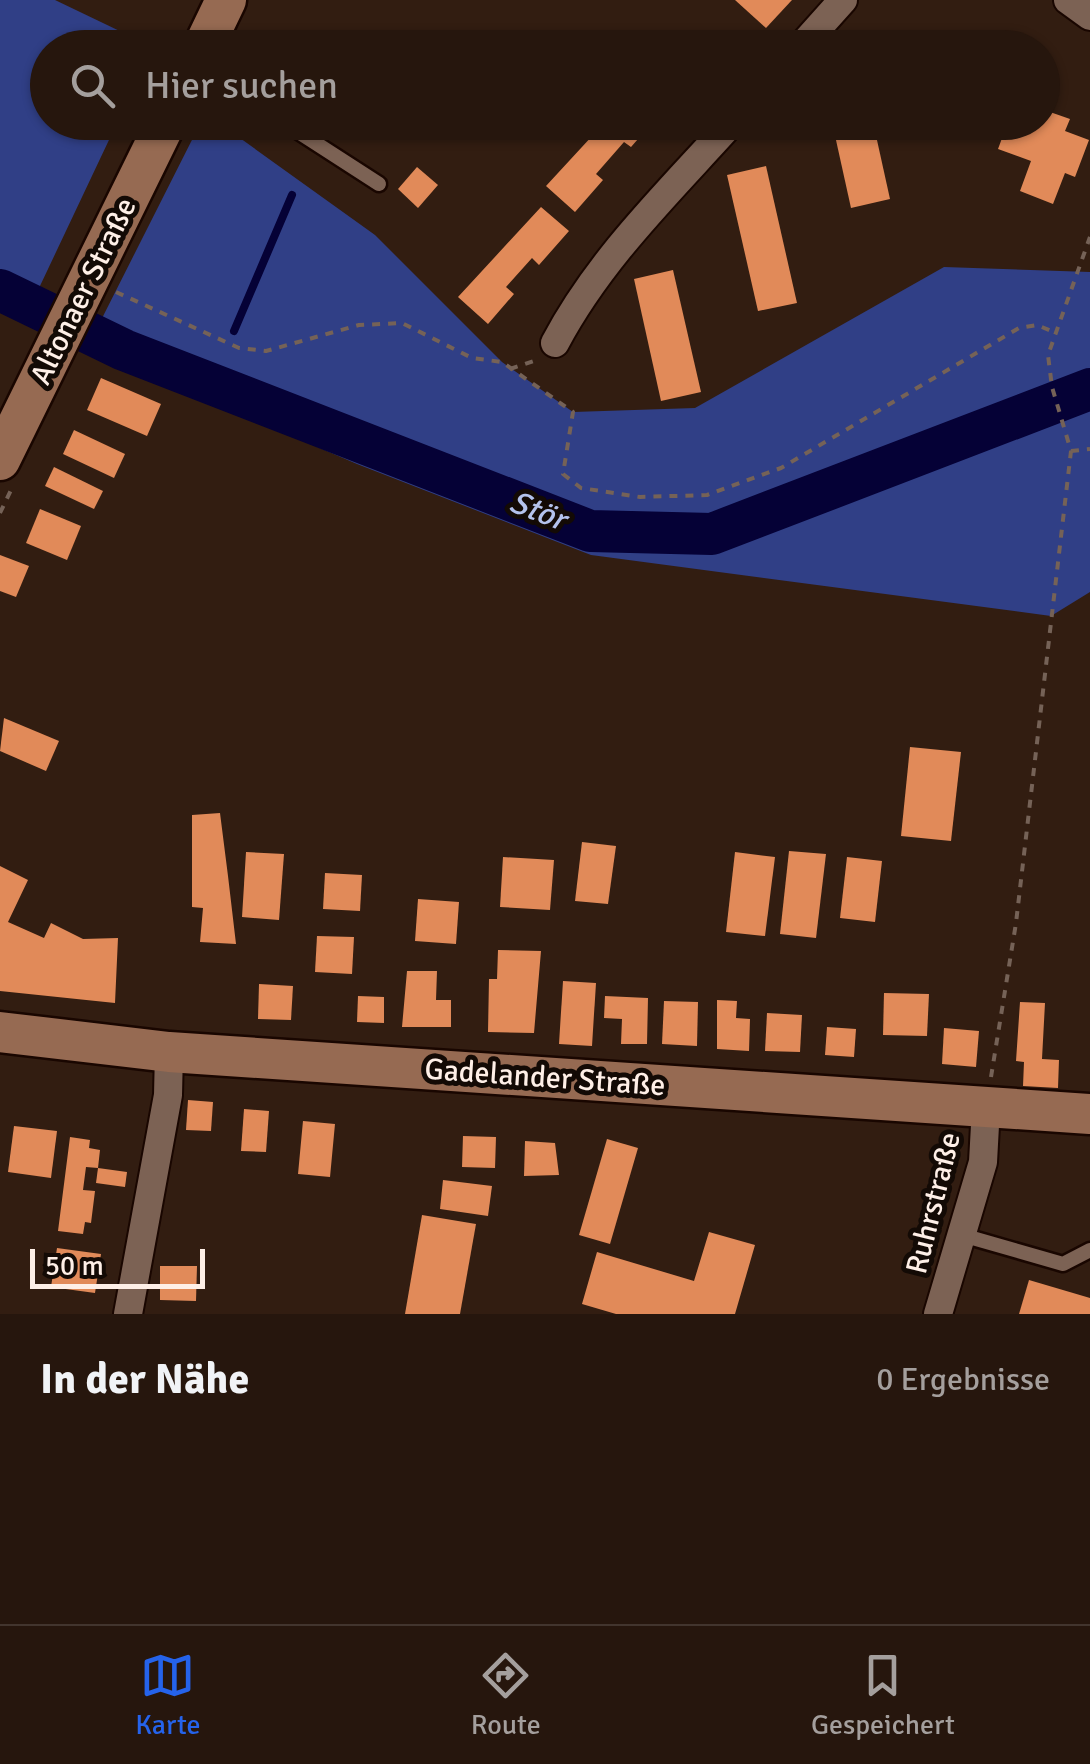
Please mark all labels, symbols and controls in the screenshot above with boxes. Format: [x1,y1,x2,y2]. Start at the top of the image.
search box [30,30,1060,140]
icon: search [65,58,120,113]
text: Hier suchen [145,62,338,109]
street label: Altonaer Straße [22,192,145,391]
water label: Stör [504,482,575,540]
street label: Gadelander Straße [423,1051,667,1104]
street label: Ruhrstraße [898,1128,969,1278]
scale bar [30,1244,205,1288]
text: 50 m [45,1249,104,1283]
text: In der Nähe [40,1354,249,1405]
text: 0 Ergebnisse [876,1360,1050,1399]
tab: Karte [135,1648,200,1742]
tab: Route [471,1648,541,1742]
tab: Gespeichert [811,1648,955,1742]

